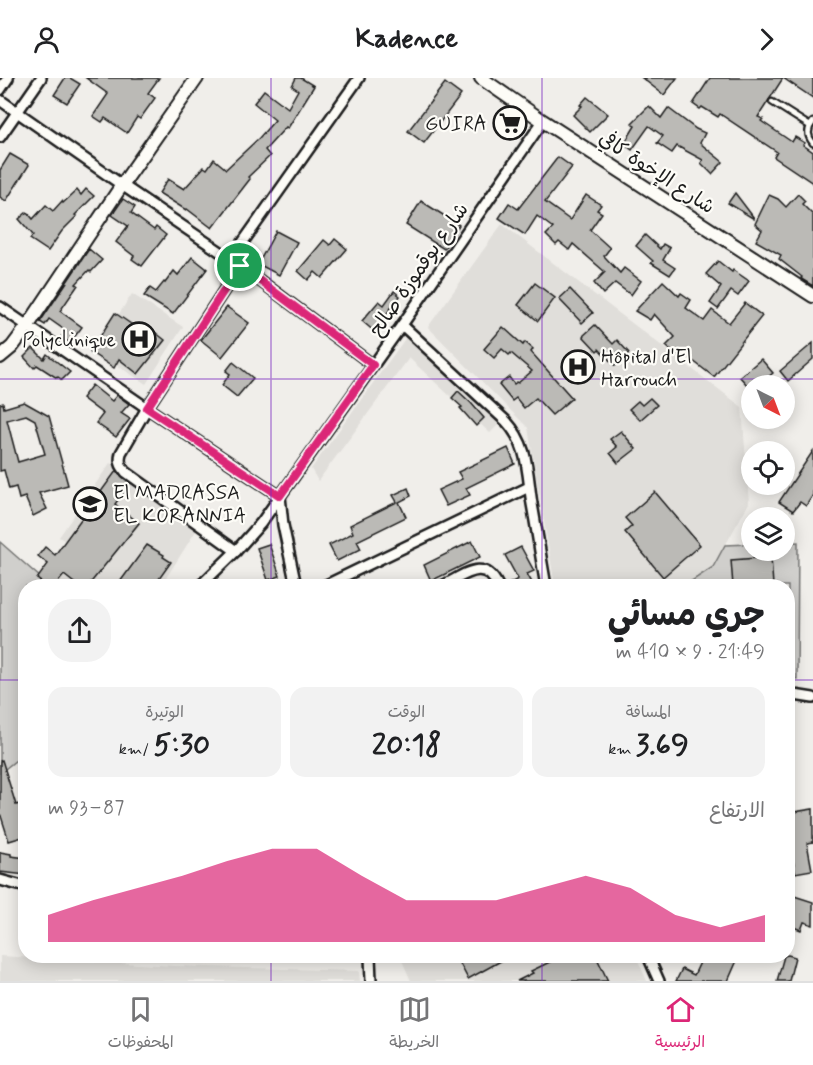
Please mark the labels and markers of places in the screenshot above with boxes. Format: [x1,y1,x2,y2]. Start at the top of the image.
supermarket icon: GUIRA [492,105,528,141]
place label: GUIRA [425,111,487,138]
pin [214,240,265,291]
hospital icon: Polyclinique [121,321,157,357]
place label: Polyclinique [22,327,116,354]
place label: Hôpital d'El Harrouch [601,344,692,394]
hospital icon: Hôpital d'El Harrouch [560,349,596,385]
place label: El MADRASSA EL KORANNIA [113,480,246,530]
school or university icon: El MADRASSA EL KORANNIA [72,486,108,522]

